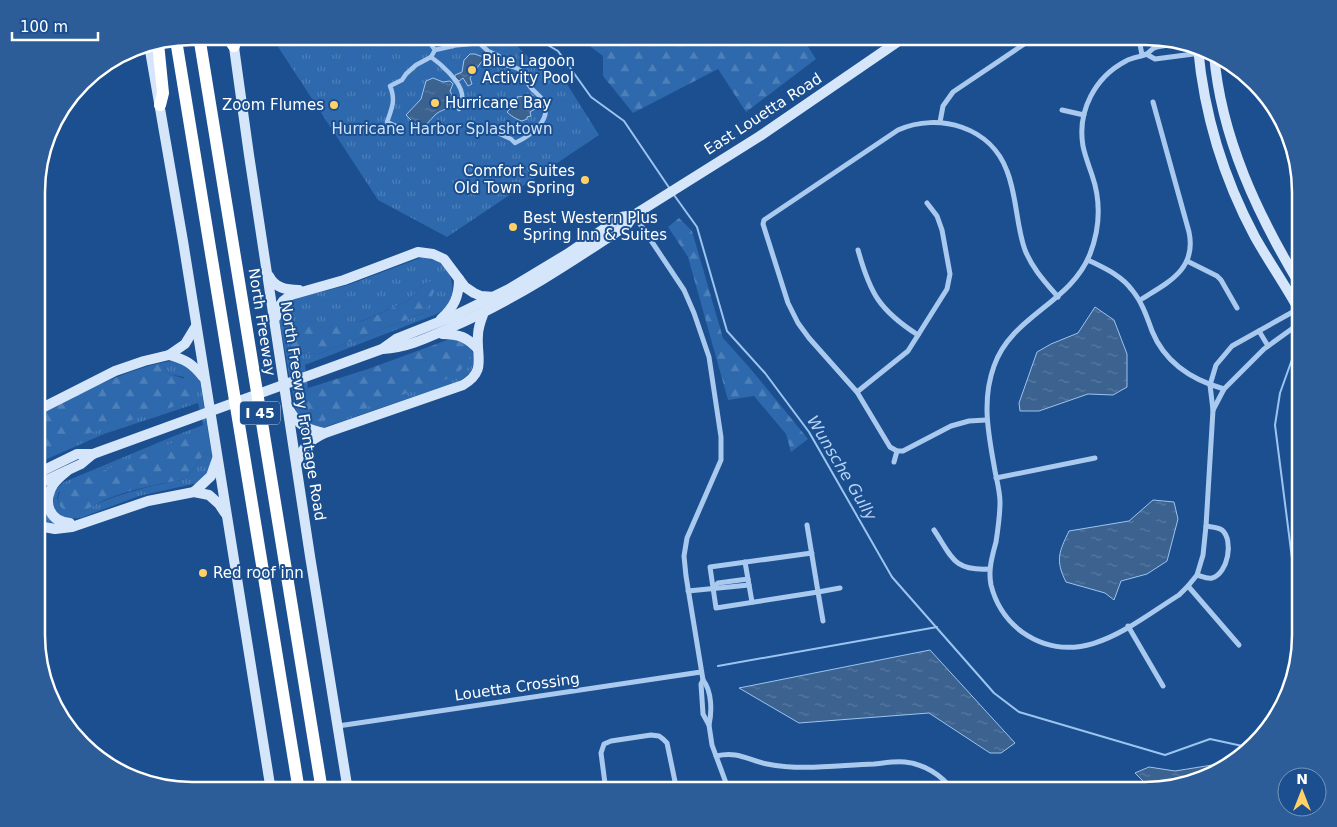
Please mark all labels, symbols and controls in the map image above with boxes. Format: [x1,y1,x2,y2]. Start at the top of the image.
scale bar [12,10,99,42]
text: 100 m [20,18,68,36]
place label: Blue Lagoon Activity Pool [482,52,575,87]
marker: Blue Lagoon Activity Pool [466,64,478,76]
street label: East Louetta Road [701,69,825,159]
place label: Hurricane Bay [445,94,551,112]
place label: Zoom Flumes [222,96,324,114]
marker: Hurricane Bay [429,97,441,109]
marker: Zoom Flumes [328,99,340,111]
park label: Hurricane Harbor Splashtown [332,120,552,138]
place label: Comfort Suites Old Town Spring [454,162,575,197]
marker: Comfort Suites Old Town Spring [579,174,591,186]
place label: Best Western Plus Spring Inn & Suites [523,209,667,244]
marker: Best Western Plus Spring Inn & Suites [507,221,519,233]
street label: North Freeway [245,267,279,377]
street label: North Freeway Frontage Road [277,300,329,522]
road number: I 45 [240,402,280,424]
water label: Wunsche Gully [803,412,881,524]
place label: Red roof inn [213,564,304,582]
marker: Red roof inn [197,567,209,579]
street label: Louetta Crossing [453,669,581,705]
north arrow [1277,767,1327,817]
text: N [1296,771,1308,787]

